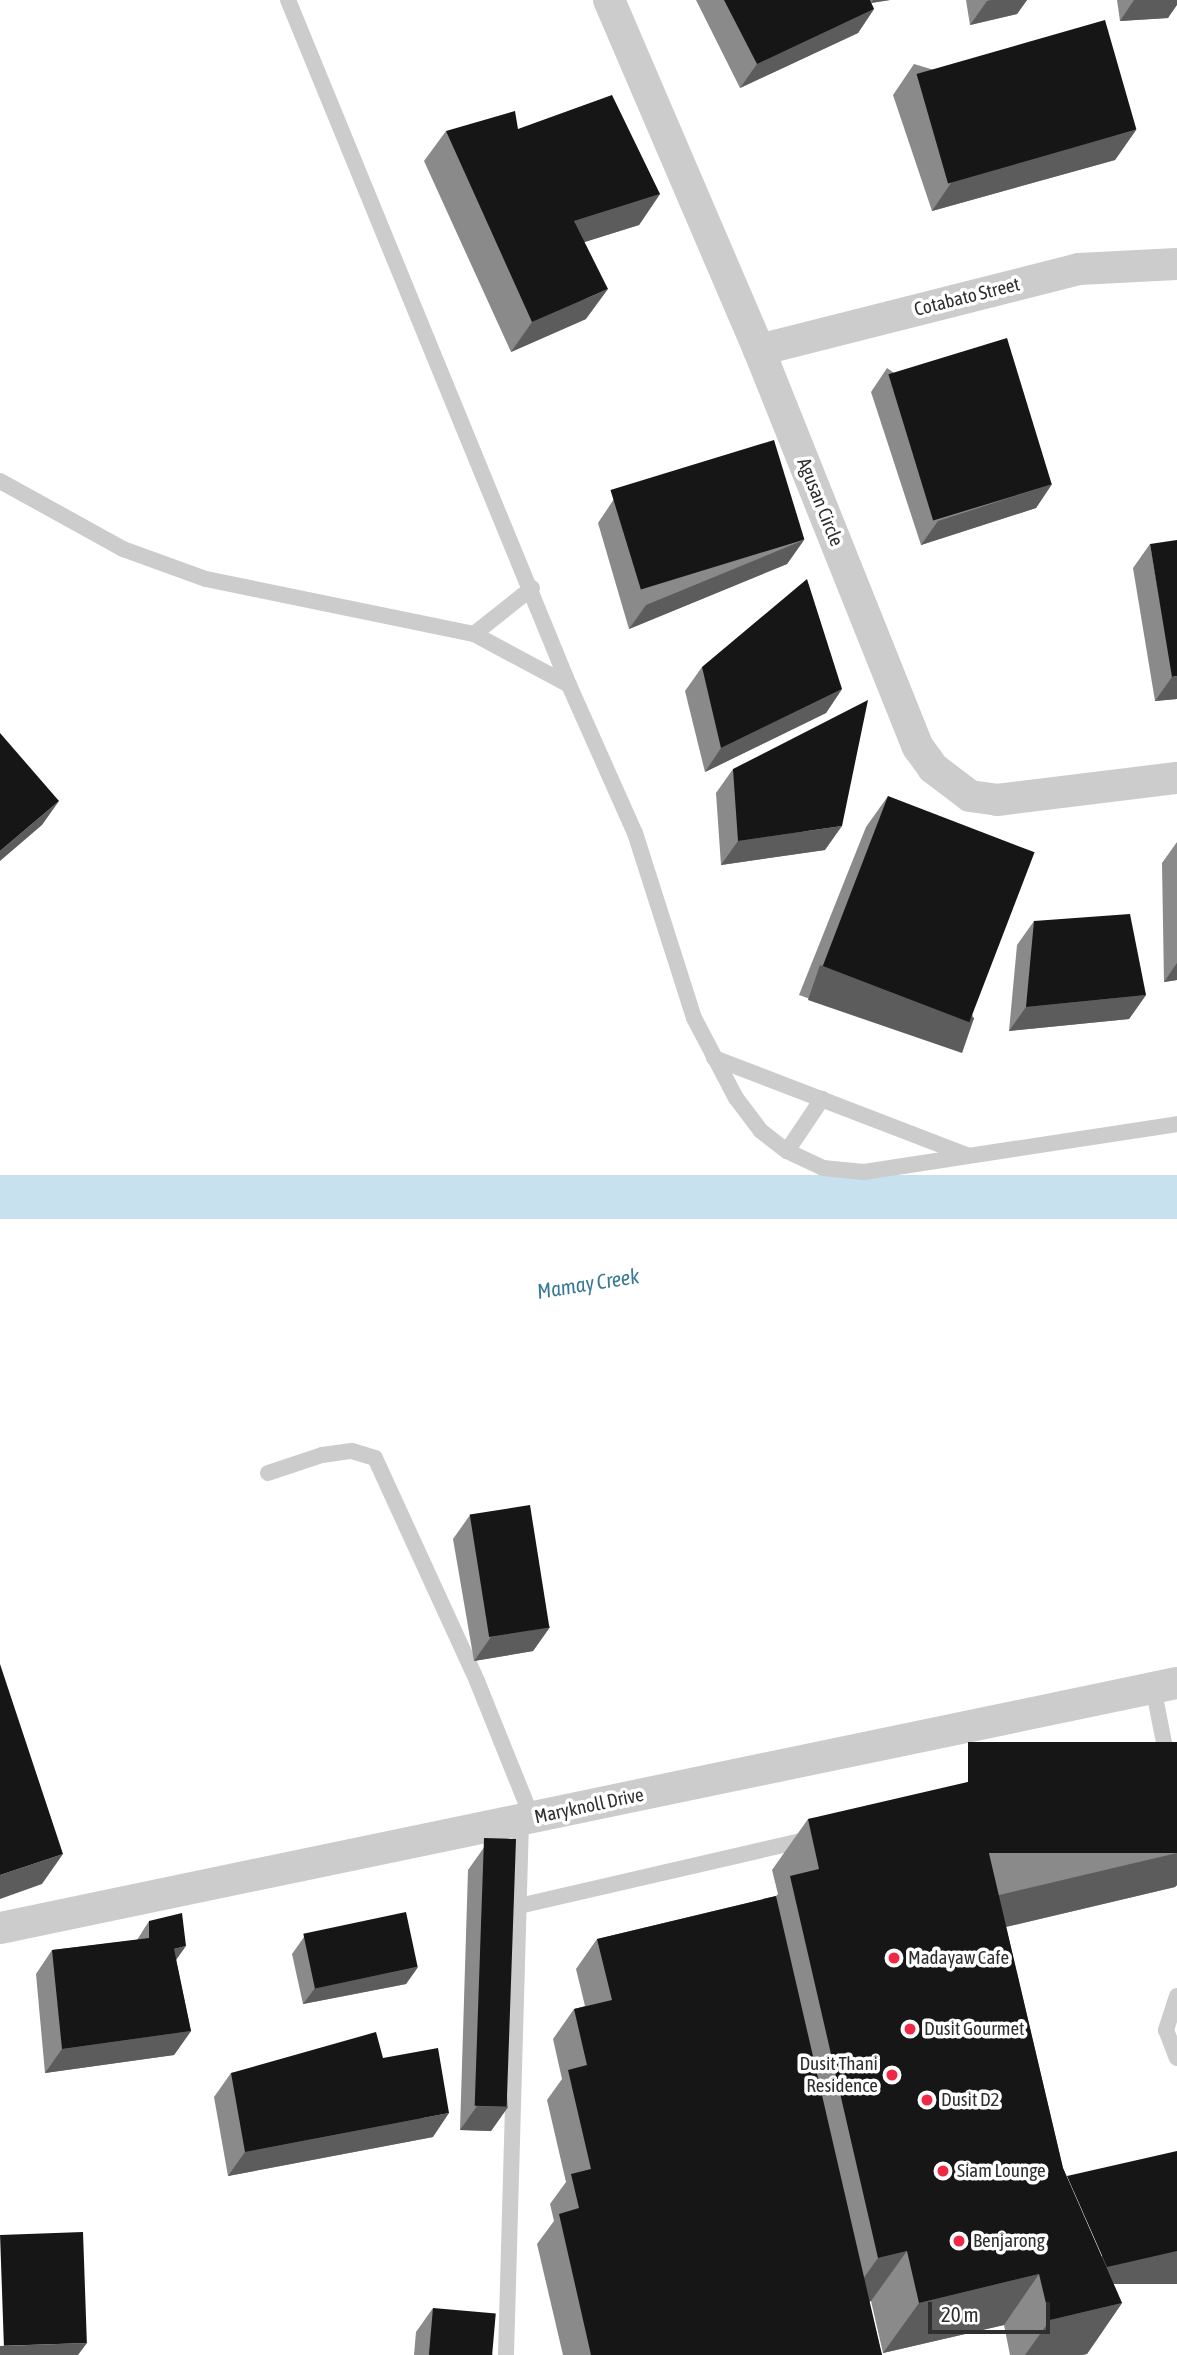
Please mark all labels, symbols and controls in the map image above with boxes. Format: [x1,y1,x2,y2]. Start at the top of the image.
street label: Cotabato Street [912,273,1022,321]
street label: Agusan Circle [792,455,848,549]
water label: Mamay Creek [535,1262,641,1304]
street label: Maryknoll Drive [532,1783,646,1829]
place label: Madayaw Cafe [908,1947,1009,1969]
marker: Madayaw Cafe [886,1950,902,1966]
place label: Dusit Gourmet [924,2018,1025,2040]
marker: Dusit Gourmet [902,2021,918,2037]
place label: Dusit Thani Residence [799,2053,878,2097]
marker: Dusit Thani Residence [884,2067,900,2083]
place label: Dusit D2 [941,2089,1000,2111]
marker: Dusit D2 [919,2092,935,2108]
place label: Siam Lounge [957,2160,1046,2182]
marker: Siam Lounge [935,2163,951,2179]
place label: Benjarong [973,2230,1045,2252]
marker: Benjarong [951,2233,967,2249]
scale bar [932,2288,1054,2332]
text: 20 m [941,2302,979,2326]

